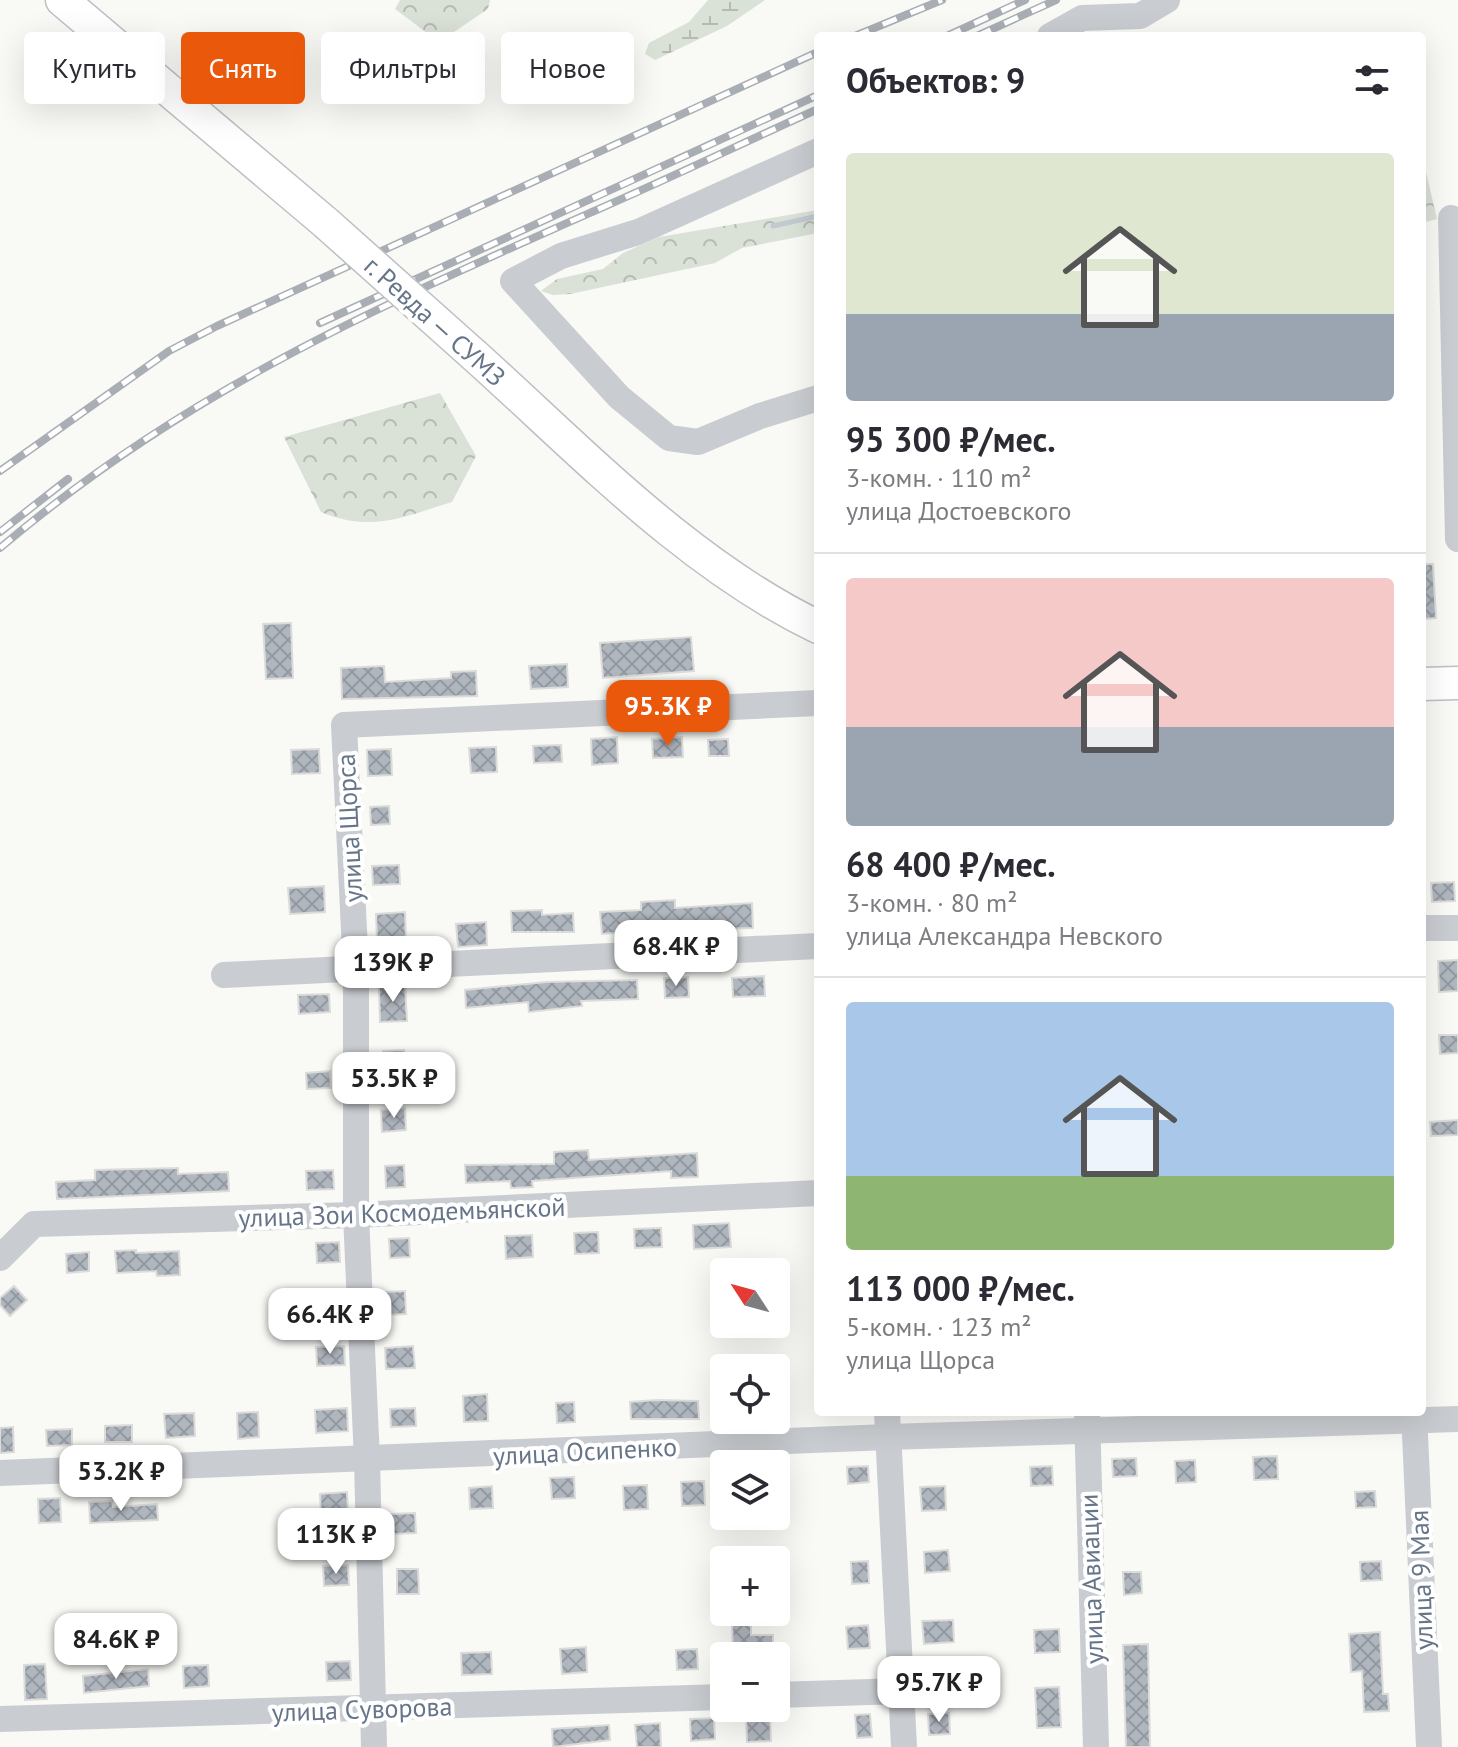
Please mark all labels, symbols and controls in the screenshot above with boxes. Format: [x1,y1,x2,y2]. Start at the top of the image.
chip: Купить [24,32,165,104]
chip: Снять [181,32,305,104]
chip: Фильтры [321,32,485,104]
chip: Новое [501,32,634,104]
text: Объектов: 9 [846,58,1025,102]
icon: filters [1350,58,1394,102]
icon: home [1048,205,1192,349]
street label: г. Ревда — СУМЗ [357,249,513,393]
text: 95 300 ₽/мес. [846,417,1056,461]
text: 3-комн. · 110 m² [846,461,1032,494]
text: улица Достоевского [846,494,1071,527]
icon: home [1048,630,1192,774]
pin: 95.3K ₽ [594,680,742,748]
text: 95.3K ₽ [624,689,712,722]
street label: улица Щорса [329,753,369,903]
text: 68 400 ₽/мес. [846,842,1056,886]
text: 3-комн. · 80 m² [846,886,1017,919]
text: улица Александра Невского [846,919,1163,952]
pin: 68.4K ₽ [602,920,750,988]
text: 68.4K ₽ [632,929,720,962]
pin: 139K ₽ [328,936,458,1004]
text: 139K ₽ [353,945,433,978]
pin: 53.5K ₽ [320,1052,468,1120]
icon: home [1048,1054,1192,1198]
text: 53.5K ₽ [350,1061,438,1094]
street label: улица Зои Космодемьянской [238,1190,566,1234]
north arrow [710,1258,790,1338]
map controls [710,1258,790,1722]
text: 113 000 ₽/мес. [846,1266,1075,1310]
pin: 66.4K ₽ [256,1288,404,1356]
text: 66.4K ₽ [286,1297,374,1330]
text: 5-комн. · 123 m² [846,1310,1032,1343]
text: улица Щорса [846,1343,995,1376]
button: locate [710,1354,790,1434]
street label: улица Осипенко [492,1430,678,1472]
pin: 53.2K ₽ [47,1445,195,1513]
button: layers [710,1450,790,1530]
text: 53.2K ₽ [77,1454,165,1487]
street label: улица Авиации [1072,1493,1110,1665]
pin: 113K ₽ [271,1508,401,1576]
street label: улица 9 Мая [1402,1509,1440,1651]
text: 113K ₽ [296,1517,376,1550]
button: + [710,1546,790,1626]
pin: 84.6K ₽ [42,1613,190,1681]
text: 84.6K ₽ [72,1622,160,1655]
button: − [710,1642,790,1722]
pin: 95.7K ₽ [865,1656,1013,1724]
text: 95.7K ₽ [895,1665,983,1698]
street label: улица Суворова [271,1689,453,1729]

